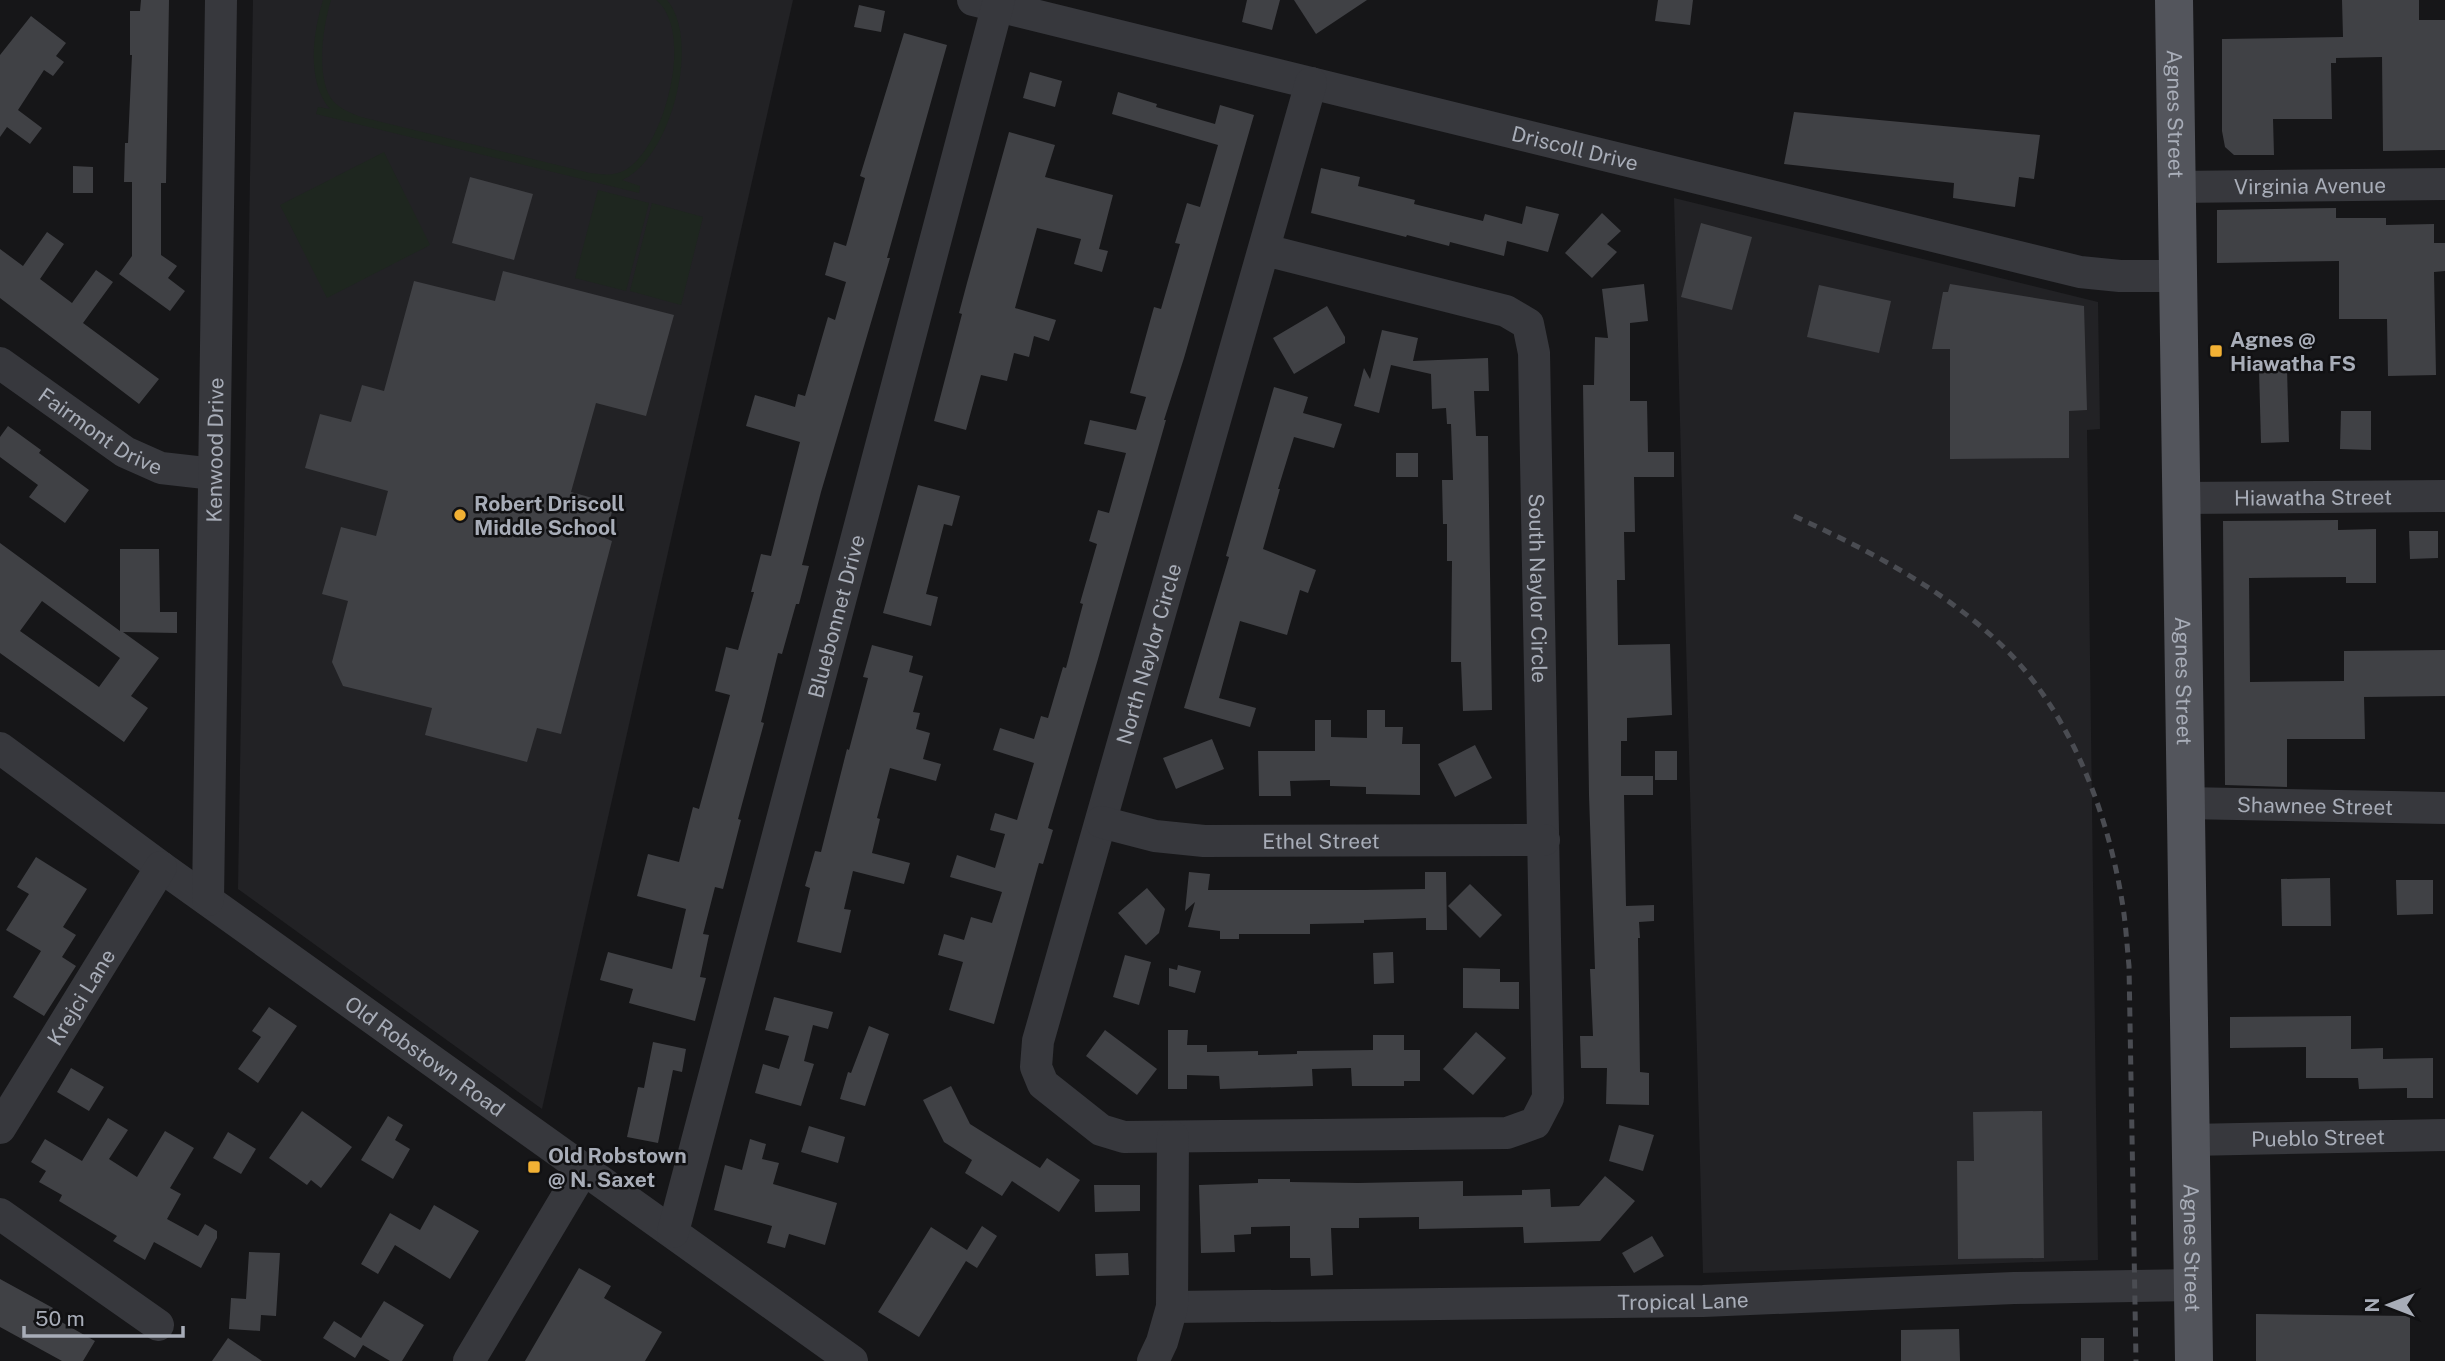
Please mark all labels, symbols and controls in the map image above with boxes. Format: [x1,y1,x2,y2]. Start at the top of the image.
street label: Agnes Street [2162,49,2189,178]
street label: Driscoll Drive [1509,120,1641,176]
street label: Virginia Avenue [2234,172,2386,199]
place label: Agnes @ Hiawatha FS [2230,327,2356,376]
marker: Agnes @ Hiawatha FS [2208,343,2224,359]
street label: Kenwood Drive [201,377,228,523]
street label: Fairmont Drive [34,382,167,480]
street label: Hiawatha Street [2234,484,2392,510]
place label: Robert Driscoll Middle School [474,491,625,540]
street label: South Naylor Circle [1524,493,1553,683]
marker: Robert Driscoll Middle School [452,507,468,523]
street label: Bluebonnet Drive [802,532,870,701]
street label: North Naylor Circle [1111,560,1186,747]
street label: Agnes Street [2171,616,2197,745]
street label: Shawnee Street [2237,792,2393,819]
street label: Ethel Street [1262,828,1380,853]
street label: Krejci Lane [42,944,120,1050]
street label: Old Robstown Road [341,990,510,1121]
street label: Pueblo Street [2251,1124,2385,1151]
place label: Old Robstown @ N. Saxet [548,1143,687,1192]
marker: Old Robstown @ N. Saxet [526,1159,542,1175]
street label: Agnes Street [2179,1183,2206,1312]
north arrow [2354,1270,2424,1340]
street label: Tropical Lane [1617,1287,1749,1314]
scale bar [24,1294,184,1338]
text: N [2361,1298,2383,1312]
text: 50 m [35,1306,85,1331]

